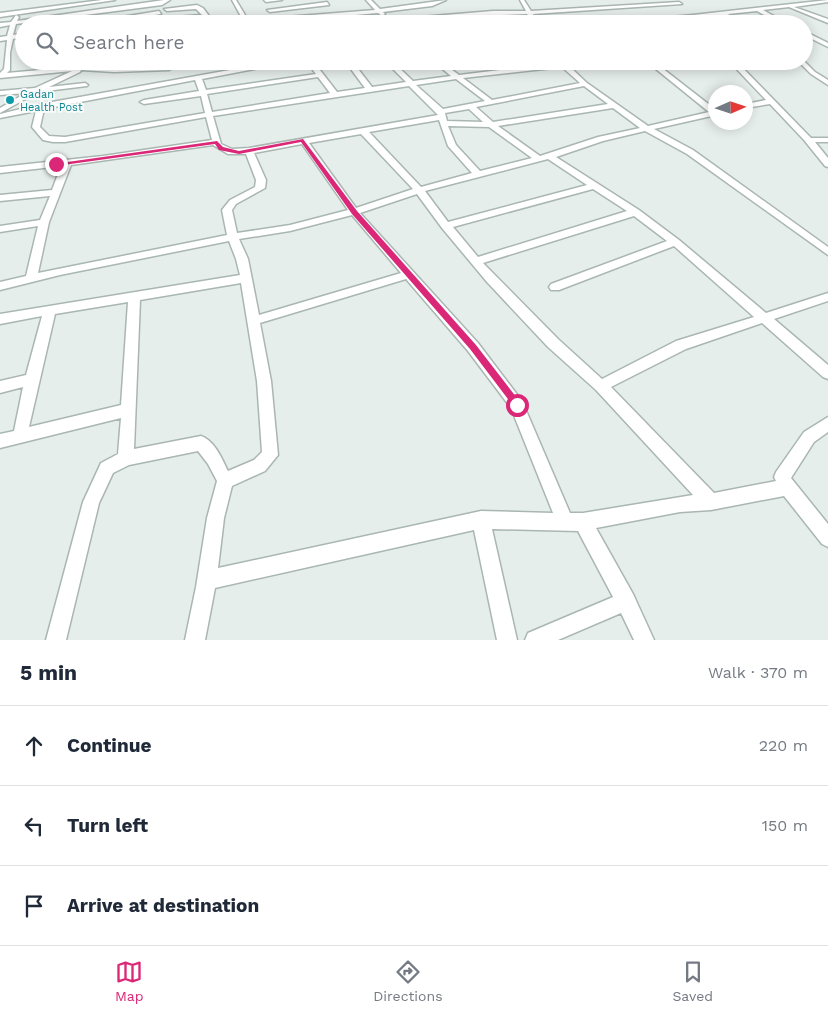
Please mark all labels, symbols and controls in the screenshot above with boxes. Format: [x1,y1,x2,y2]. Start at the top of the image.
search box [15,15,813,70]
icon: search [33,29,61,57]
text: Search here [73,31,184,54]
north arrow [708,85,753,130]
place label: Gadan Health Post [20,88,83,114]
marker: Gadan Health Post [4,94,16,106]
route end [45,153,68,176]
route start [506,394,529,417]
text: 5 min [20,660,77,685]
text: Walk · 370 m [708,663,808,682]
icon: ahead [20,732,48,760]
text: Continue [67,734,151,757]
text: 220 m [759,736,808,755]
icon: left [20,812,48,840]
text: Turn left [67,814,148,837]
text: 150 m [762,816,808,835]
icon: arrive [20,892,48,920]
text: Arrive at destination [67,894,259,917]
tab: Map [115,958,144,1004]
tab: Directions [373,958,443,1004]
tab: Saved [672,958,713,1004]

